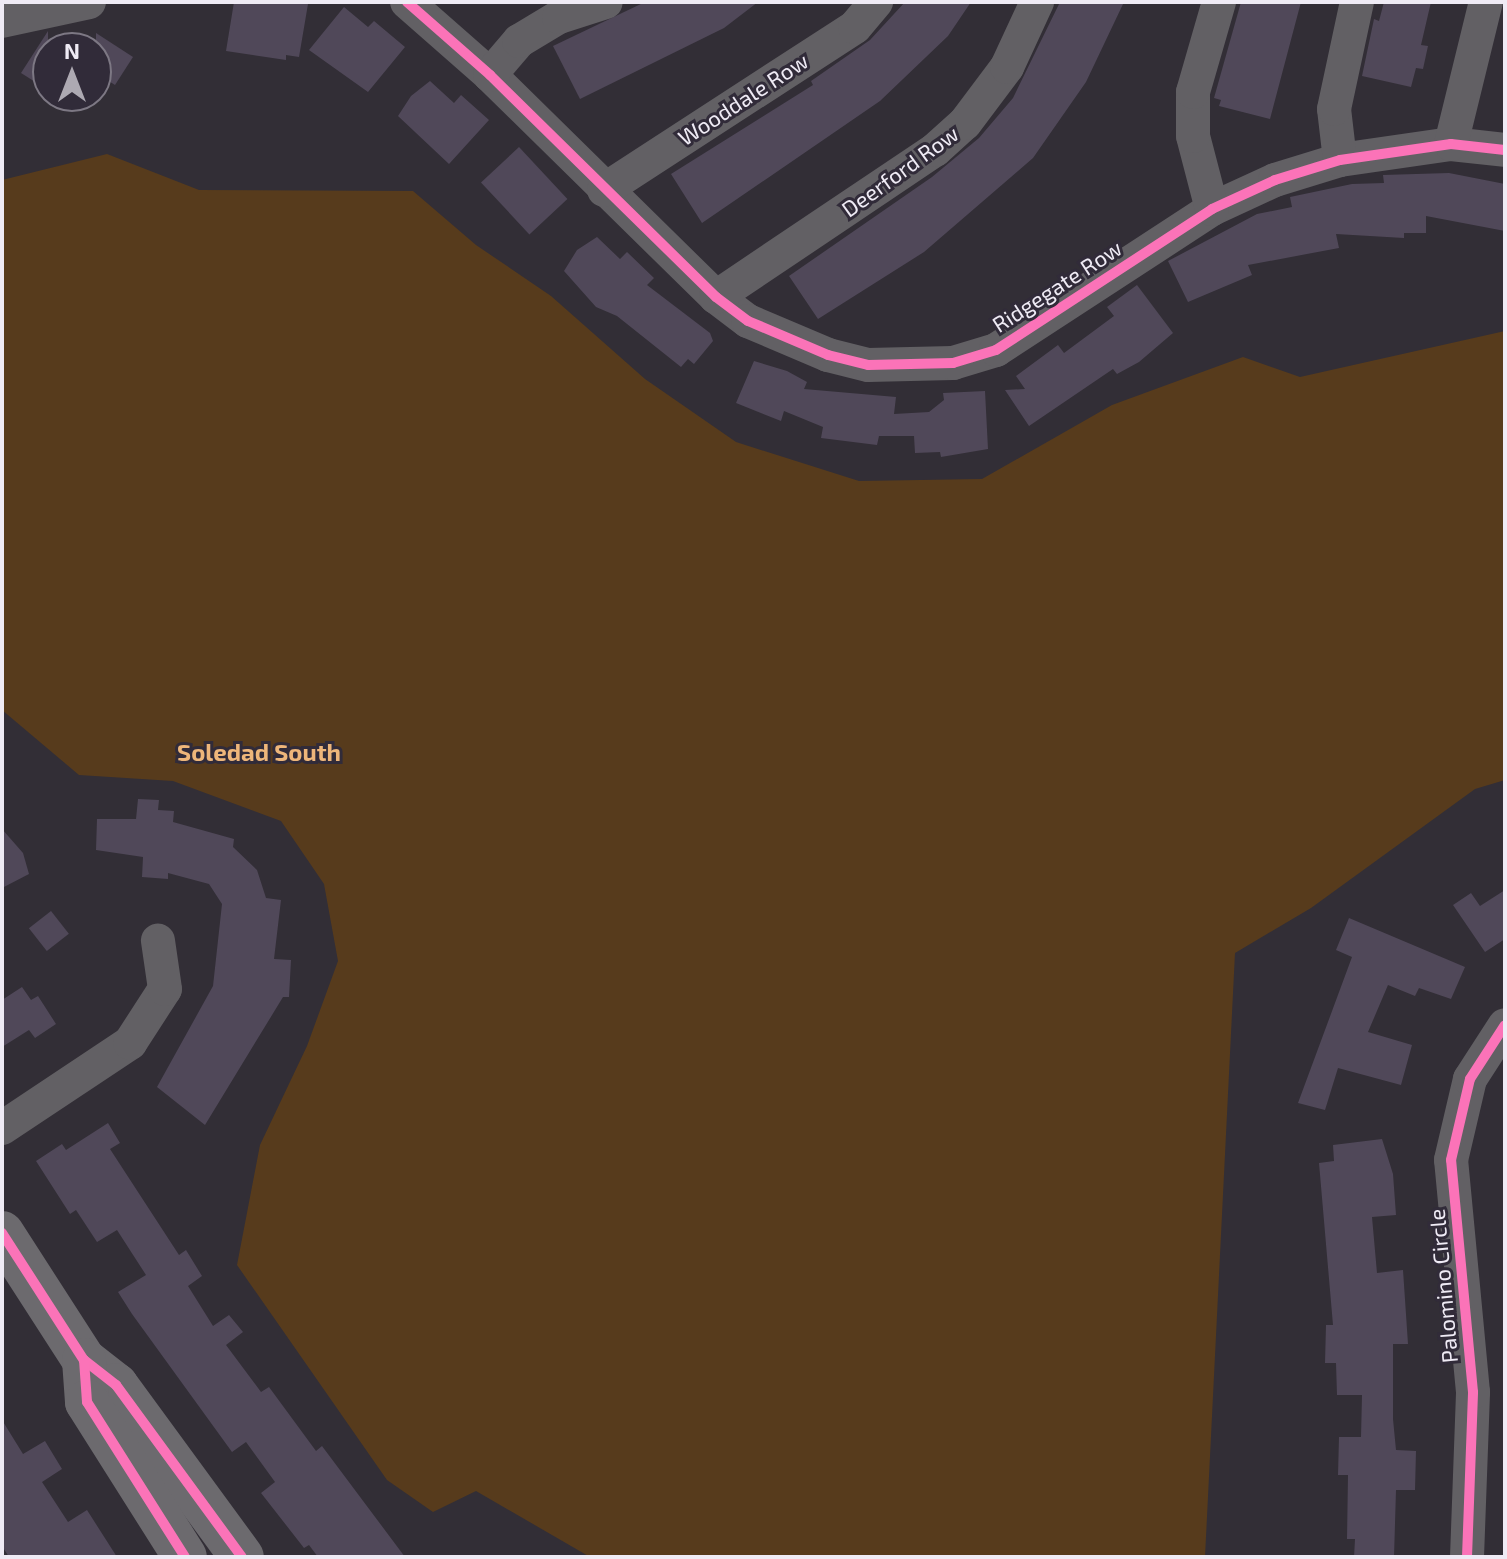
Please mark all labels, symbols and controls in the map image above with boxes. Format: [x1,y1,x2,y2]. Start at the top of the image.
north arrow [32,32,112,112]
text: N [64,37,80,63]
street label: Wooddale Row [673,47,813,151]
street label: Deerford Row [836,120,964,222]
street label: Ridgegate Row [987,234,1127,338]
district label: Soledad South [177,738,341,766]
street label: Palomino Circle [1423,1208,1463,1364]

